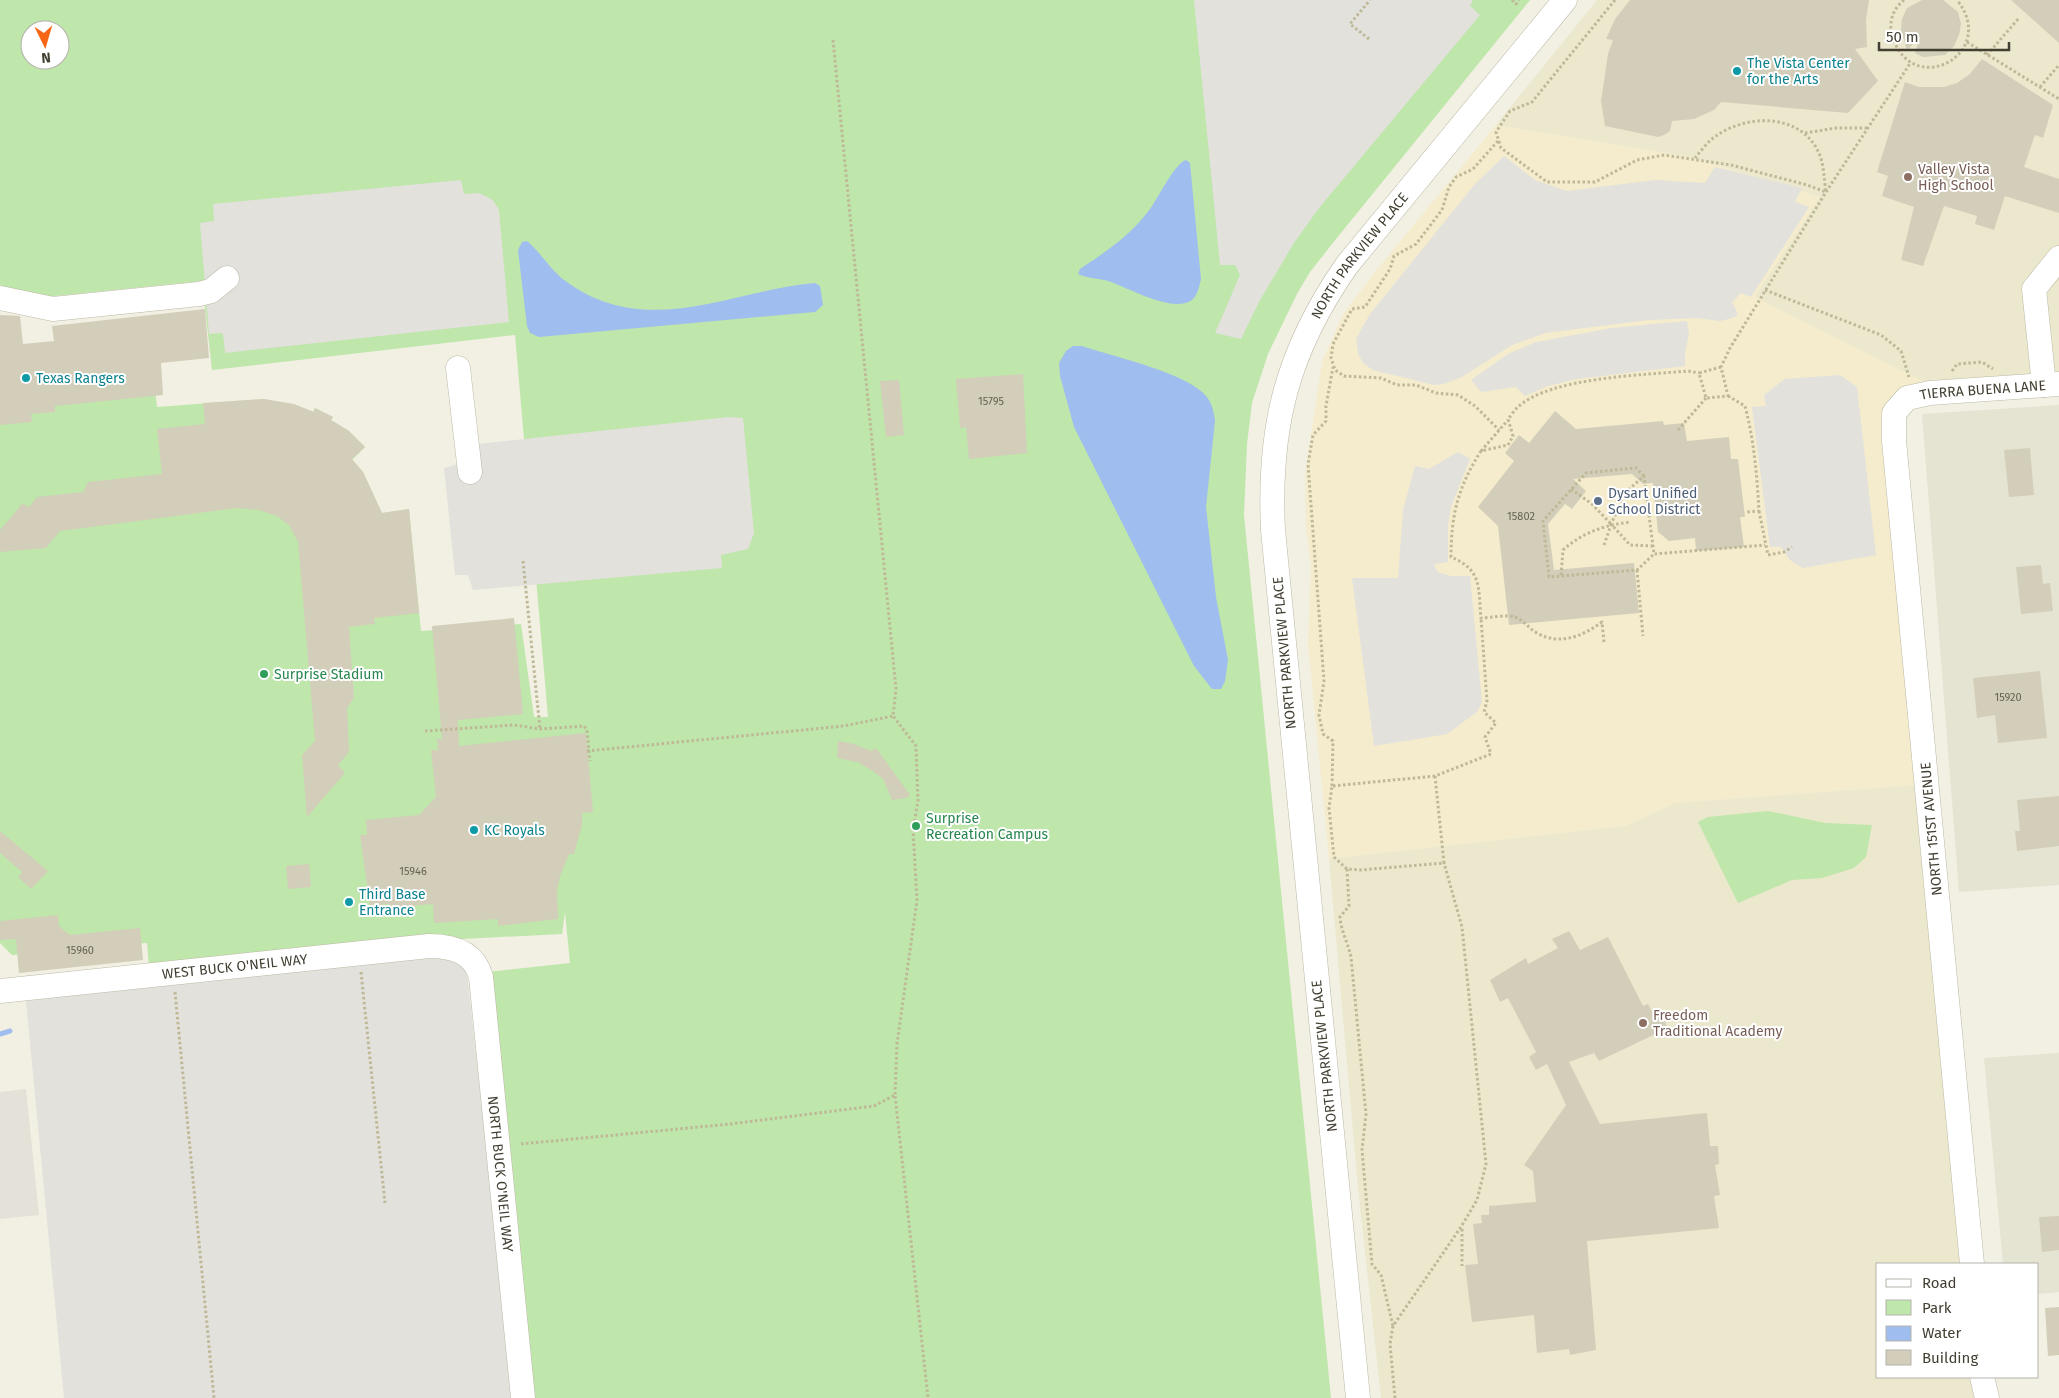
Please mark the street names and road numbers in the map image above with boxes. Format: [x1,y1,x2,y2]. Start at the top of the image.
street label: NORTH PARKVIEW PLACE [1308,189,1412,322]
street label: TIERRA BUENA LANE [1918,377,2046,404]
street label: NORTH PARKVIEW PLACE [1269,576,1300,730]
street label: NORTH 151ST AVENUE [1917,761,1946,896]
street label: WEST BUCK O'NEIL WAY [161,951,309,983]
street label: NORTH PARKVIEW PLACE [1308,979,1341,1133]
street label: NORTH BUCK O'NEIL WAY [484,1095,516,1253]

